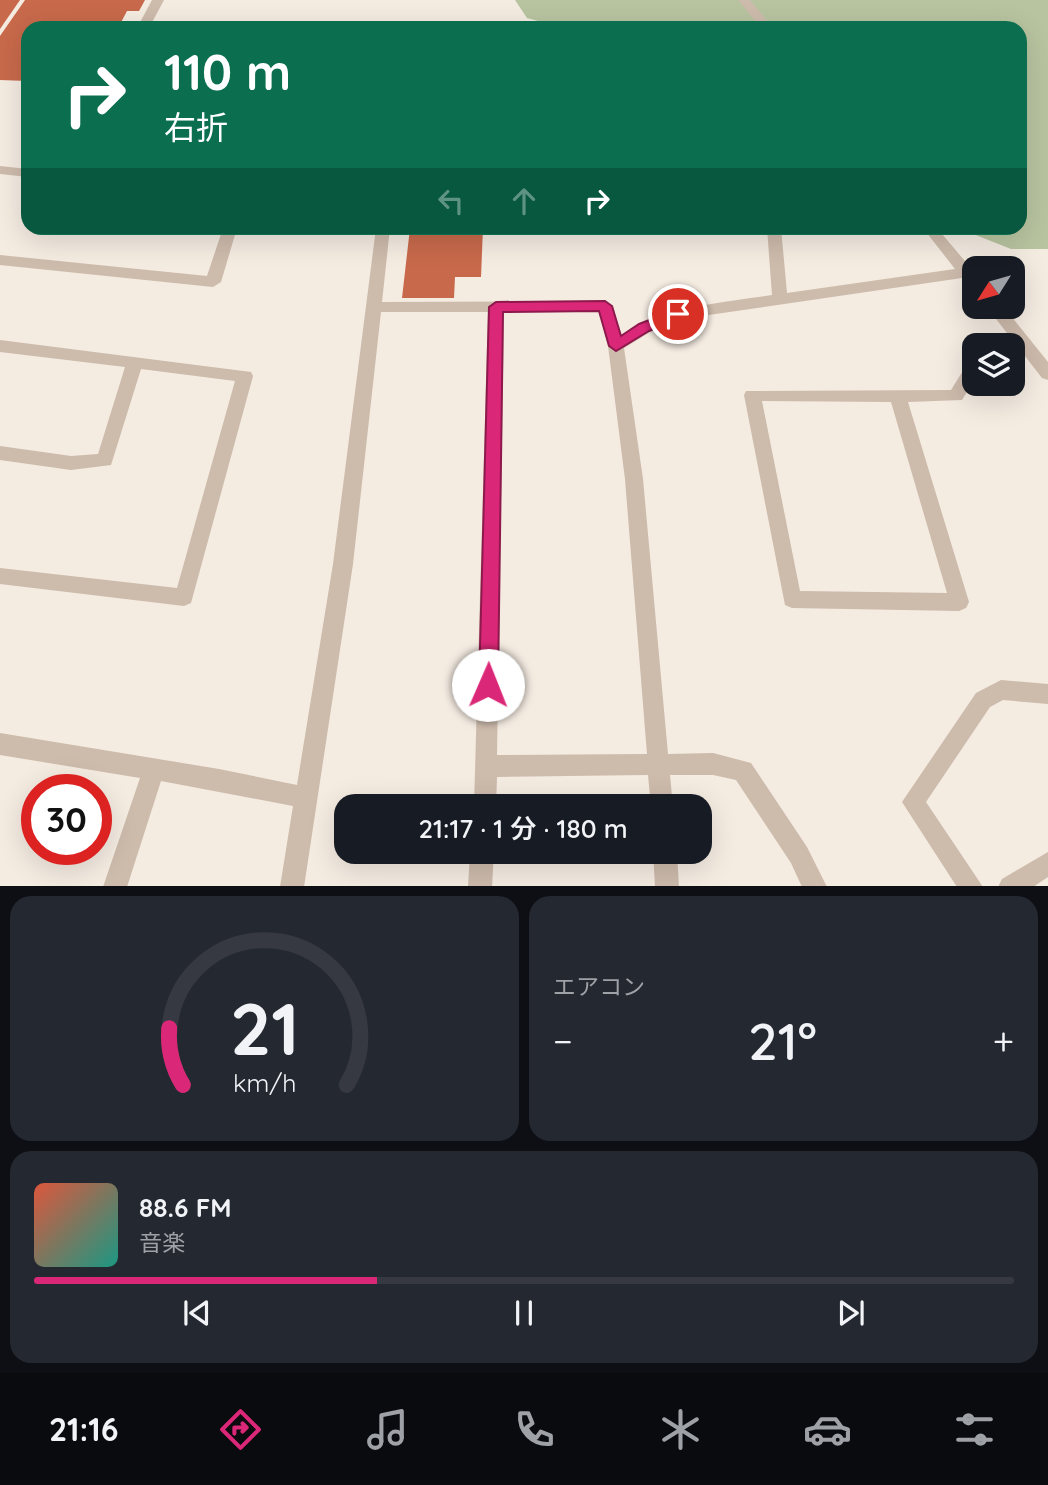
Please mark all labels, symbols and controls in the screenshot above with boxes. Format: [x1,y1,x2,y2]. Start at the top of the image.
text: 110 m [164,41,291,102]
icon: right [49,49,140,140]
text: 右折 [164,107,228,147]
icon: left [432,182,470,220]
icon: ahead [505,182,543,220]
icon: right [578,182,616,220]
north arrow [962,256,1026,318]
map controls [962,256,1025,396]
pin [648,284,708,344]
icon: arrive [659,295,697,333]
button: layers [962,333,1025,396]
position arrow [451,648,525,722]
speed limit sign: 30 [21,774,112,865]
text: 21:17 · 1 分 · 180 m [418,812,628,845]
text: エアコン [553,972,645,1001]
text: 21 [230,982,299,1073]
text: 21° [748,1008,817,1073]
text: − [553,1017,573,1065]
text: + [993,1017,1014,1065]
text: km/h [233,1066,296,1097]
text: 88.6 FM [139,1191,232,1224]
text: 音楽 [139,1228,185,1257]
icon: previous [178,1294,216,1332]
icon: pause [505,1294,543,1332]
icon: next [832,1294,870,1332]
icon: directions [216,1405,265,1454]
icon: music [363,1405,412,1454]
icon: phone [510,1405,559,1454]
icon: climate [656,1405,705,1454]
icon: car [803,1405,852,1454]
icon: filters [950,1405,999,1454]
text: 21:16 [49,1409,118,1449]

